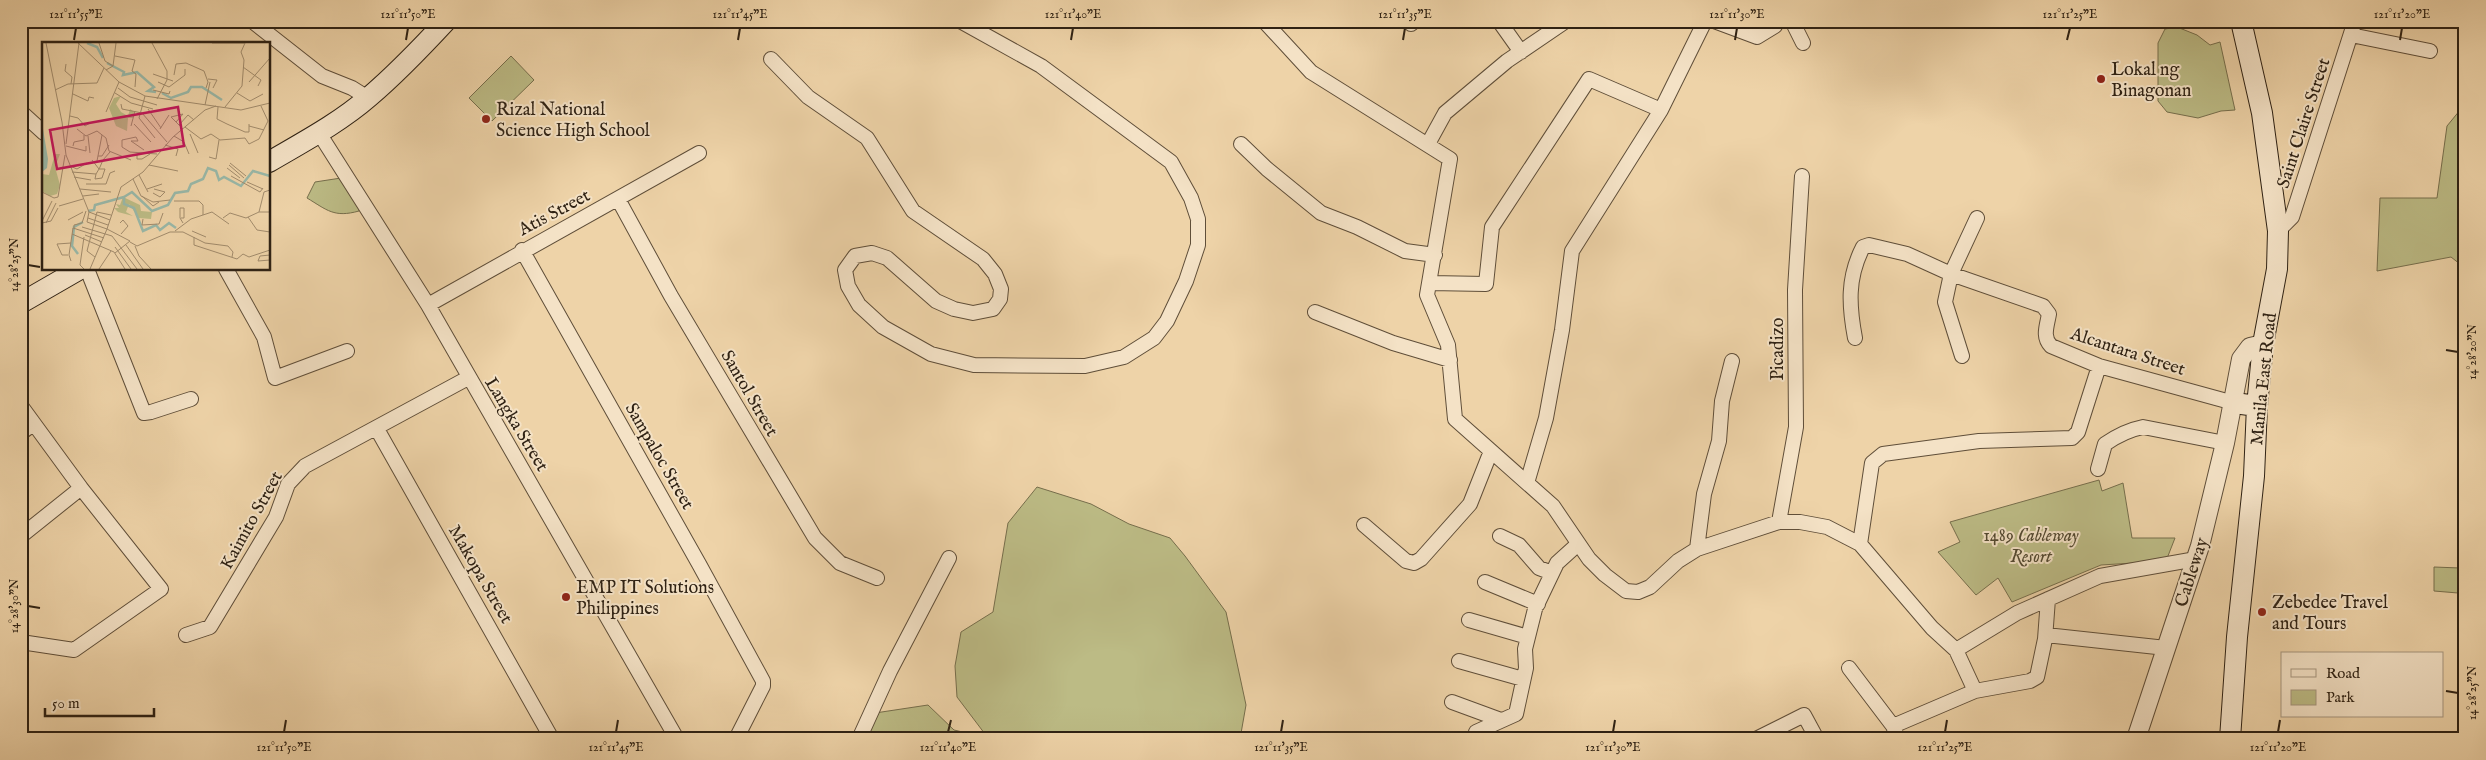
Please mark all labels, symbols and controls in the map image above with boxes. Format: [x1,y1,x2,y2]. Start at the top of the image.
text: 121°11'55"E [49,7,103,22]
text: 121°11'50"E [380,7,436,22]
text: 121°11'45"E [712,7,768,22]
text: 121°11'40"E [1045,7,1101,22]
text: 121°11'35"E [1378,7,1432,22]
text: 121°11'30"E [1709,7,1765,22]
text: 121°11'25"E [2043,7,2097,22]
text: 121°11'20"E [2374,7,2430,22]
inset map [42,42,270,270]
street label: Saint Claire Street [2273,56,2336,191]
place label: Lokal ng Binagonan [2111,59,2192,103]
marker: Lokal ng Binagonan [2095,73,2107,85]
place label: Rizal National Science High School [496,99,650,143]
marker: Rizal National Science High School [480,113,492,125]
street label: Atis Street [514,185,595,242]
text: 14°28'25"N [7,237,22,292]
street label: Manila East Road [2246,311,2283,447]
street label: Picadizo [1767,317,1790,381]
street label: Alcantara Street [2066,323,2188,382]
text: 14°28'20"N [2465,324,2480,380]
street label: Santol Street [715,346,783,441]
street label: Langka Street [479,373,553,476]
street label: Sampaloc Street [619,399,699,514]
street label: Kaimito Street [216,468,289,574]
street label: Makopa Street [442,521,517,628]
park label: 1489 Cableway Resort [1984,525,2079,569]
street label: Cableway [2170,535,2214,610]
place label: EMP IT Solutions Philippines [576,577,714,621]
text: 14°28'30"N [7,578,22,633]
marker: EMP IT Solutions Philippines [560,591,572,603]
place label: Zebedee Travel and Tours [2272,592,2388,636]
marker: Zebedee Travel and Tours [2256,606,2268,618]
legend [2281,652,2444,718]
text: Road [2326,664,2361,683]
text: 14°28'25"N [2465,665,2480,720]
scale bar [45,685,154,717]
text: Park [2326,688,2356,707]
text: 50 m [52,694,80,713]
text: 121°11'50"E [256,740,312,755]
text: 121°11'45"E [588,740,644,755]
text: 121°11'40"E [920,740,976,755]
text: 121°11'35"E [1254,740,1308,755]
text: 121°11'30"E [1585,740,1641,755]
text: 121°11'25"E [1918,740,1972,755]
text: 121°11'20"E [2250,740,2306,755]

